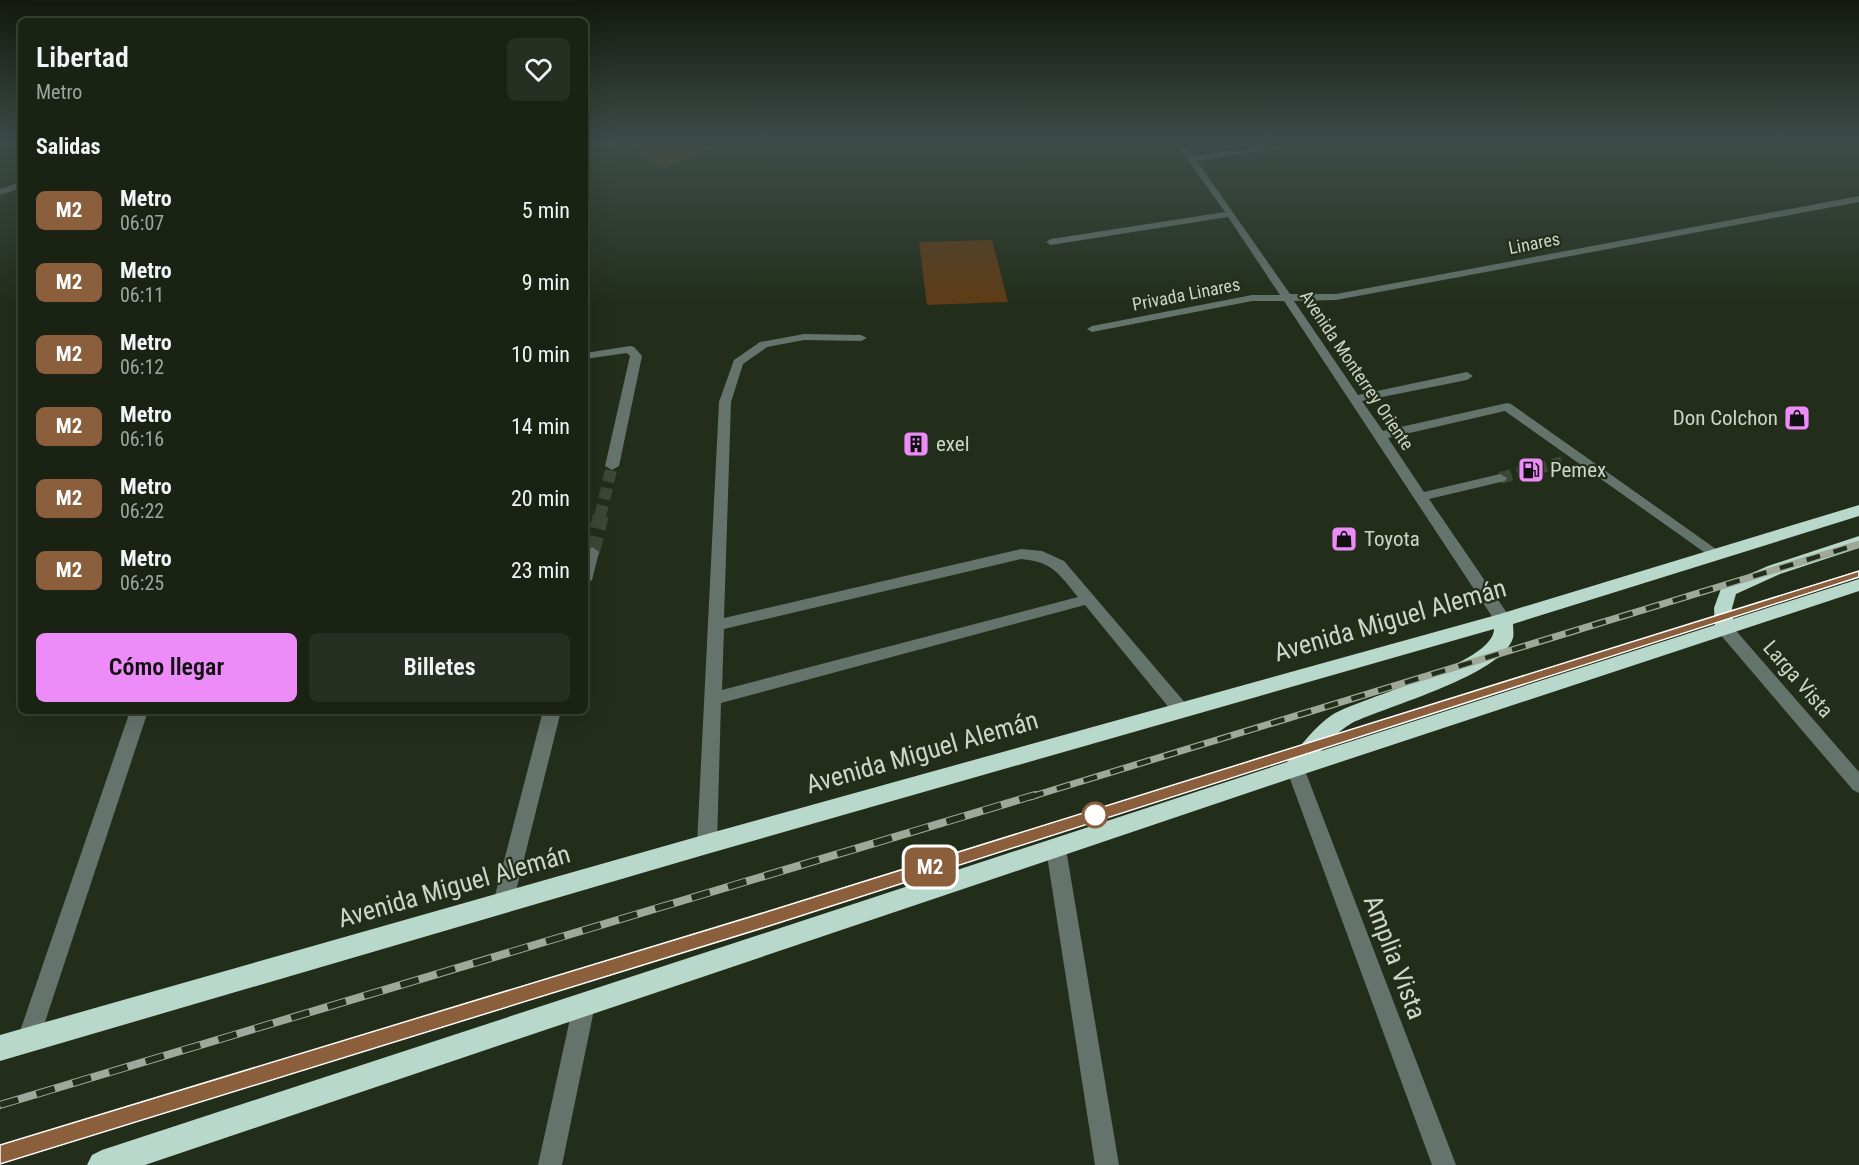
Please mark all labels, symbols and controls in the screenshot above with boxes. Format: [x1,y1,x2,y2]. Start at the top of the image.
button: heart [507,38,570,101]
text: Libertad [36,41,129,74]
text: Metro [36,80,82,104]
text: Salidas [36,134,101,159]
text: Metro [120,186,172,211]
text: M2 [56,198,82,222]
text: 5 min [522,198,570,223]
text: 06:07 [120,211,164,235]
street label: Linares [1506,228,1562,258]
text: Metro [120,258,172,283]
text: M2 [56,270,82,294]
text: 9 min [522,270,570,295]
street label: Privada Linares [1130,273,1242,315]
text: 06:11 [120,283,164,307]
street label: Avenida Monterrey Oriente [1296,286,1418,454]
text: Metro [120,330,172,355]
text: M2 [56,342,82,366]
text: 10 min [511,342,570,367]
text: 06:12 [120,355,164,379]
text: Metro [120,402,172,427]
shop icon: Don Colchon [1782,403,1812,433]
place label: Don Colchon [1673,406,1778,430]
text: M2 [56,414,82,438]
text: 14 min [511,414,570,439]
text: 06:16 [120,427,164,451]
building icon: exel [901,429,931,459]
place label: exel [936,432,970,456]
fuel station icon: Pemex [1516,455,1546,485]
place label: Pemex [1550,458,1606,482]
text: Metro [120,474,172,499]
text: M2 [56,486,82,510]
text: 20 min [511,486,570,511]
text: 06:22 [120,499,164,523]
shop icon: Toyota [1329,524,1359,554]
place label: Toyota [1364,527,1420,551]
text: Metro [120,546,172,571]
text: M2 [56,558,82,582]
text: 23 min [511,558,570,583]
text: 06:25 [120,571,164,595]
street label: Avenida Miguel Alemán [1270,572,1510,668]
button: Cómo llegar [36,633,297,702]
button: Billetes [309,633,570,702]
street label: Larga Vista [1758,636,1838,722]
street label: Avenida Miguel Alemán [802,704,1042,800]
unlabelled marker [1082,802,1108,828]
street label: Avenida Miguel Alemán [334,838,574,934]
line badge: M2 [903,848,957,886]
text: M2 [917,855,943,879]
street label: Amplia Vista [1358,891,1432,1023]

